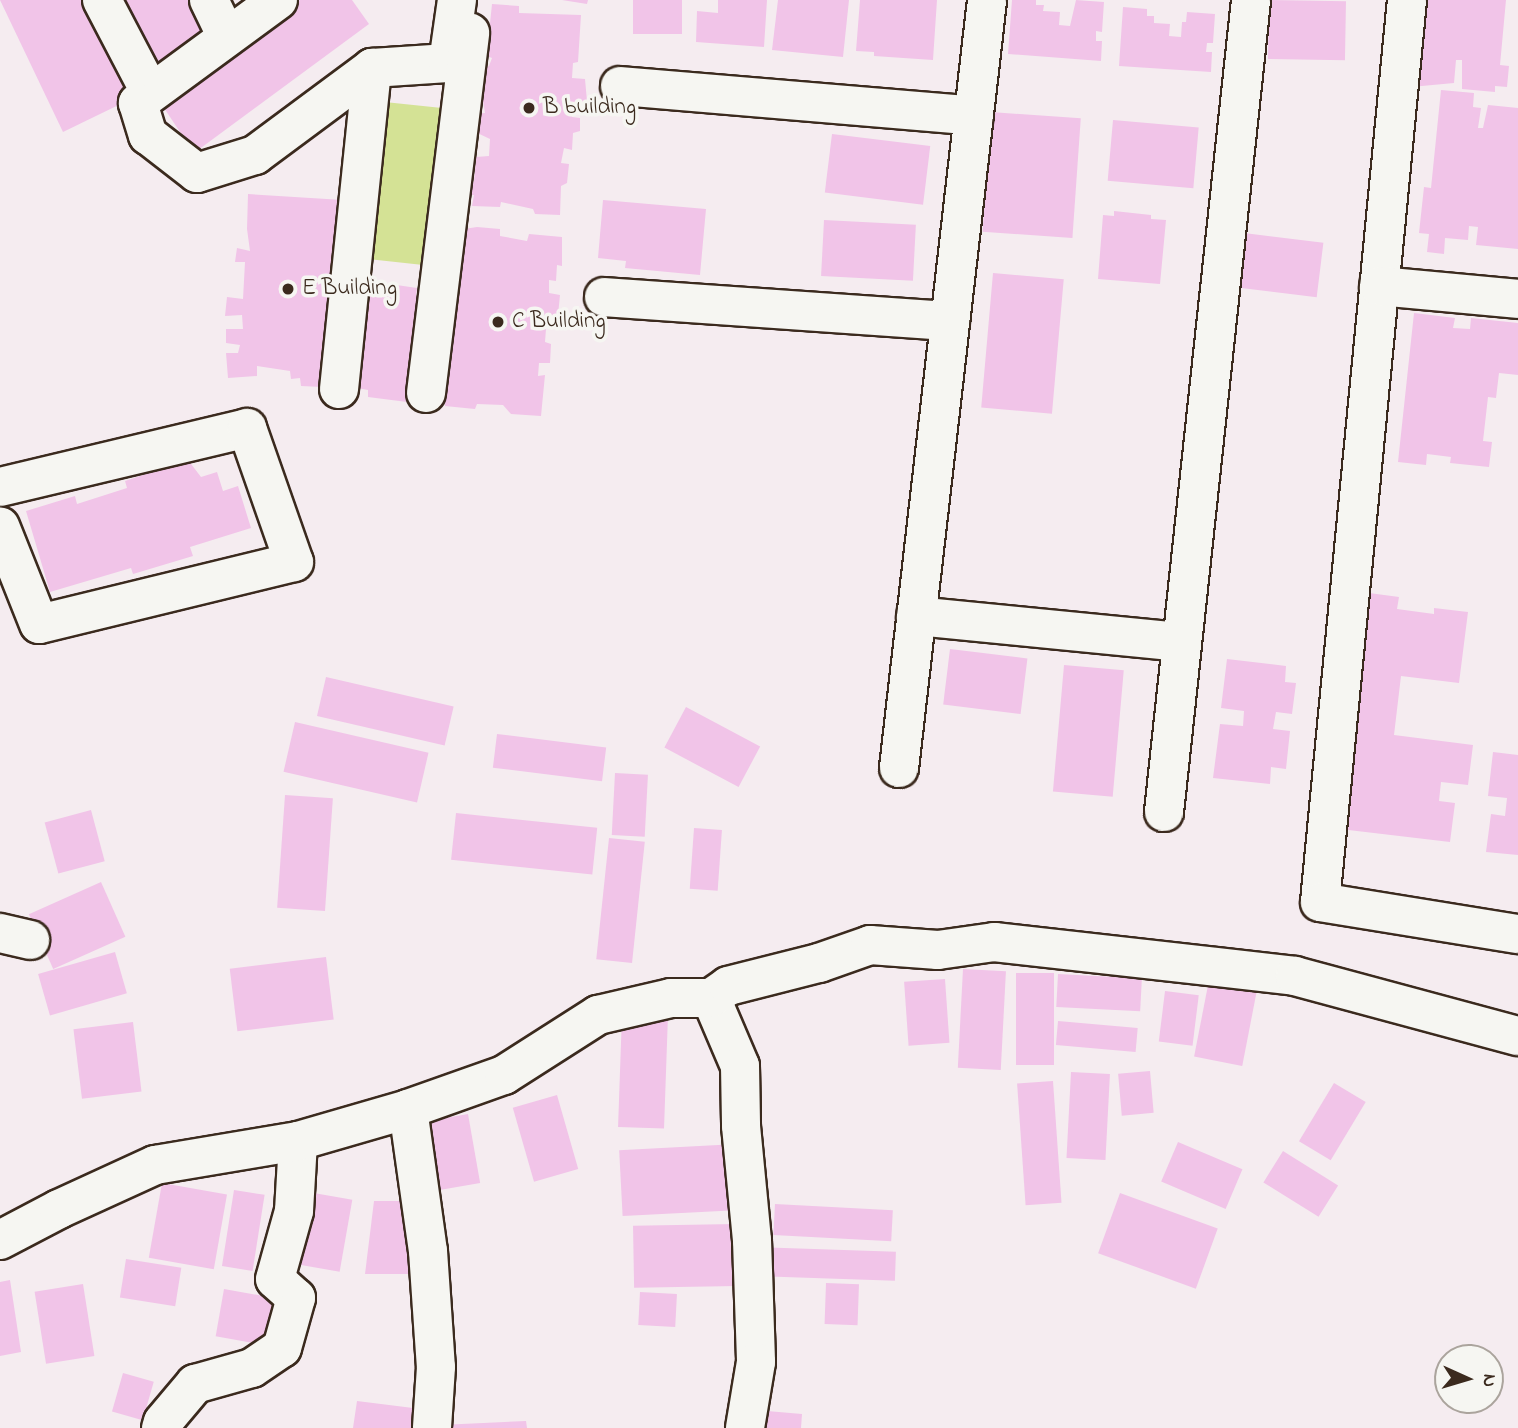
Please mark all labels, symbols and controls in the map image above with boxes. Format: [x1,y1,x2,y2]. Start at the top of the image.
place label: B building [543,94,636,122]
marker: B building [521,100,537,116]
place label: E Building [302,275,397,303]
marker: E Building [280,281,296,297]
place label: C Building [512,308,606,336]
marker: C Building [490,314,506,330]
north arrow [1434,1344,1504,1414]
text: N [1475,1373,1502,1388]

